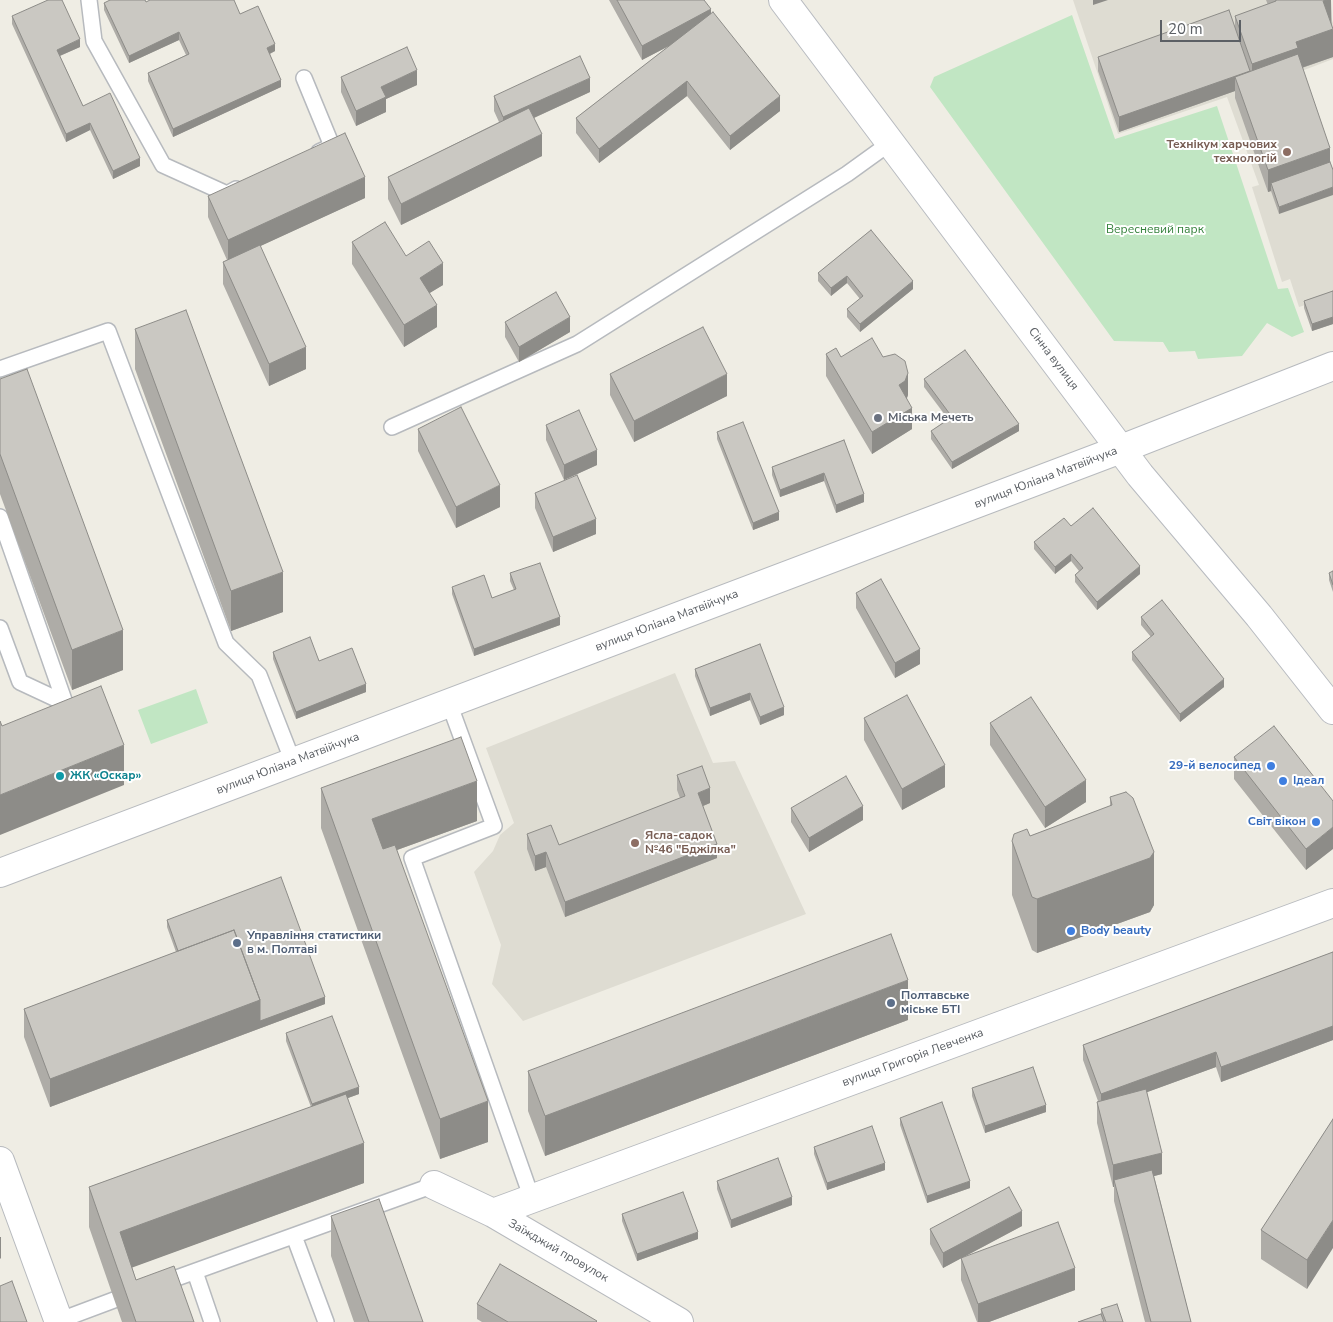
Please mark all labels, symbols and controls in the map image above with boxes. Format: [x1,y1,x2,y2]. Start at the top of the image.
scale bar [1163,10,1244,42]
text: 20 m [1168,19,1203,39]
place label: Технікум харчових технологій [1167,138,1277,166]
marker: Технікум харчових технологій [1281,146,1293,158]
park label: Вересневий парк [1106,223,1204,237]
street label: Сінна вулиця [1025,325,1081,393]
place label: Міська Мечеть [888,411,974,425]
marker: Міська Мечеть [872,412,884,424]
street label: вулиця Юліана Матвійчука [972,444,1120,512]
street label: вулиця Юліана Матвійчука [593,587,741,655]
street label: вулиця Юліана Матвійчука [214,730,362,798]
place label: 29-й велосипед [1169,759,1261,773]
marker: 29-й велосипед [1265,760,1277,772]
place label: ЖК «Оскар» [70,769,142,783]
marker: ЖК «Оскар» [54,770,66,782]
place label: Ідеал [1293,774,1324,788]
marker: Ідеал [1277,775,1289,787]
place label: Світ вікон [1248,815,1306,829]
marker: Світ вікон [1310,816,1322,828]
place label: Ясла-садок №46 "Бджілка" [645,829,736,857]
marker: Ясла-садок №46 "Бджілка" [629,837,641,849]
place label: Body beauty [1081,924,1151,938]
marker: Body beauty [1065,925,1077,937]
place label: Управління статистики в м. Полтаві [247,929,381,957]
marker: Управління статистики в м. Полтаві [231,937,243,949]
place label: Полтавське міське БТІ [901,989,969,1017]
marker: Полтавське міське БТІ [885,997,897,1009]
street label: вулиця Григорія Левченка [840,1026,986,1090]
street label: Заїжджий провулок [505,1216,611,1286]

